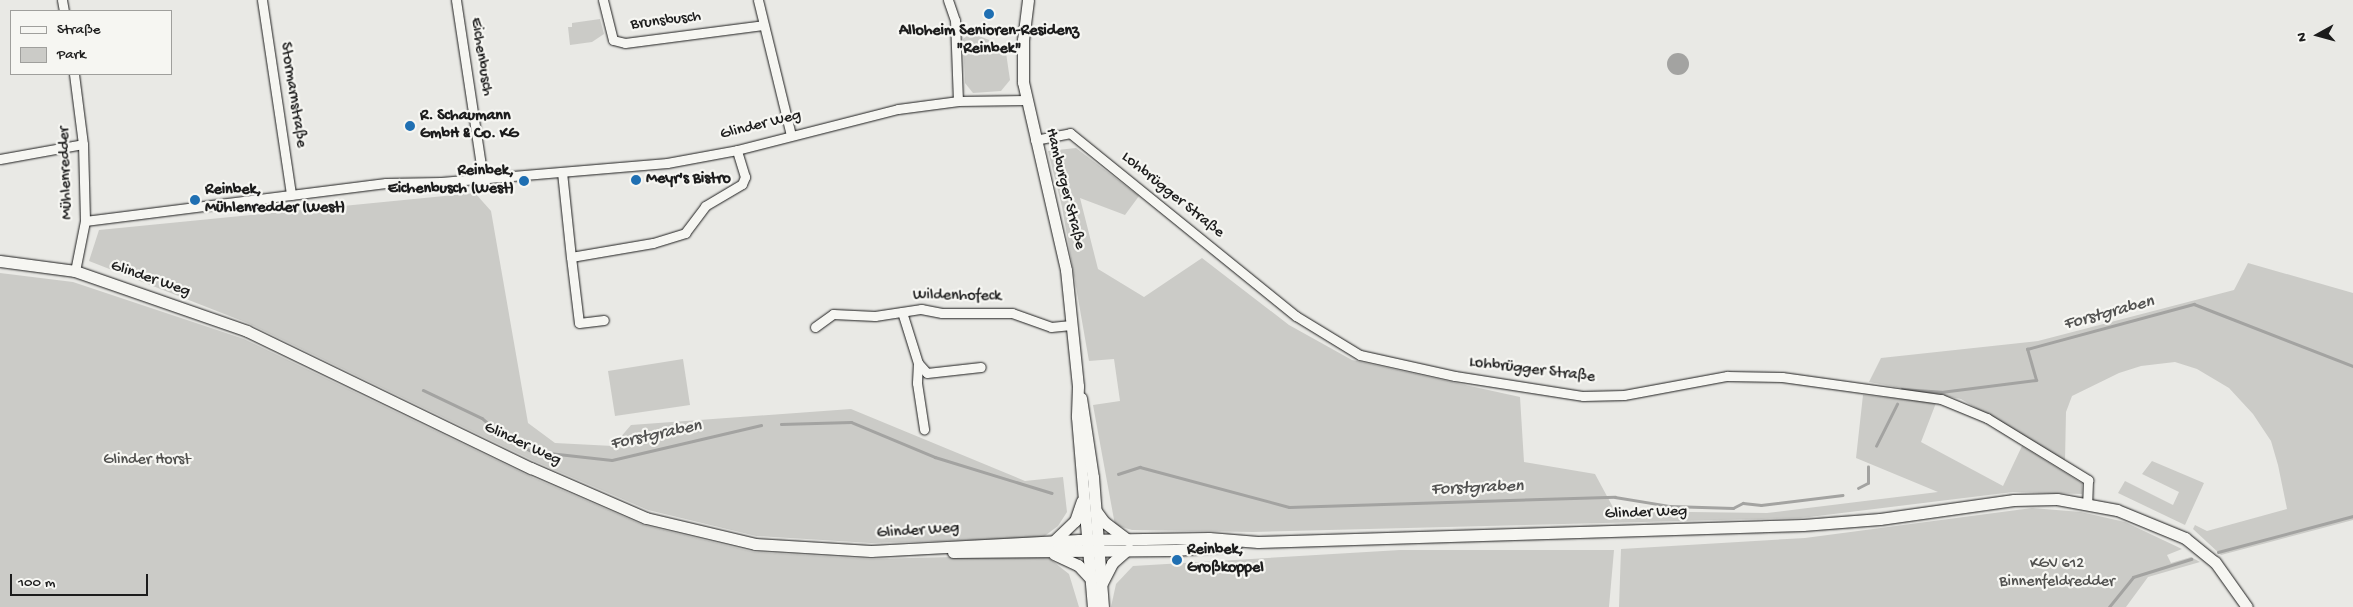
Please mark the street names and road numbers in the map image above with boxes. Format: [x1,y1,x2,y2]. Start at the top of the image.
street label: Brunsbusch [630,8,702,36]
street label: Eichenbusch [464,16,496,98]
street label: Stormarnstraße [274,41,310,149]
street label: Glinder Weg [719,107,803,145]
street label: Mühlenredder [56,126,78,220]
street label: Hamburger Straße [1040,126,1088,252]
street label: Lohbrügger Straße [1117,149,1227,243]
street label: Glinder Weg [108,257,192,303]
street label: Wildenhofeck [913,287,1001,307]
street label: Lohbrügger Straße [1468,354,1596,388]
street label: Glinder Weg [480,419,564,471]
street label: Glinder Weg [1604,503,1688,525]
street label: Glinder Weg [876,520,960,544]

